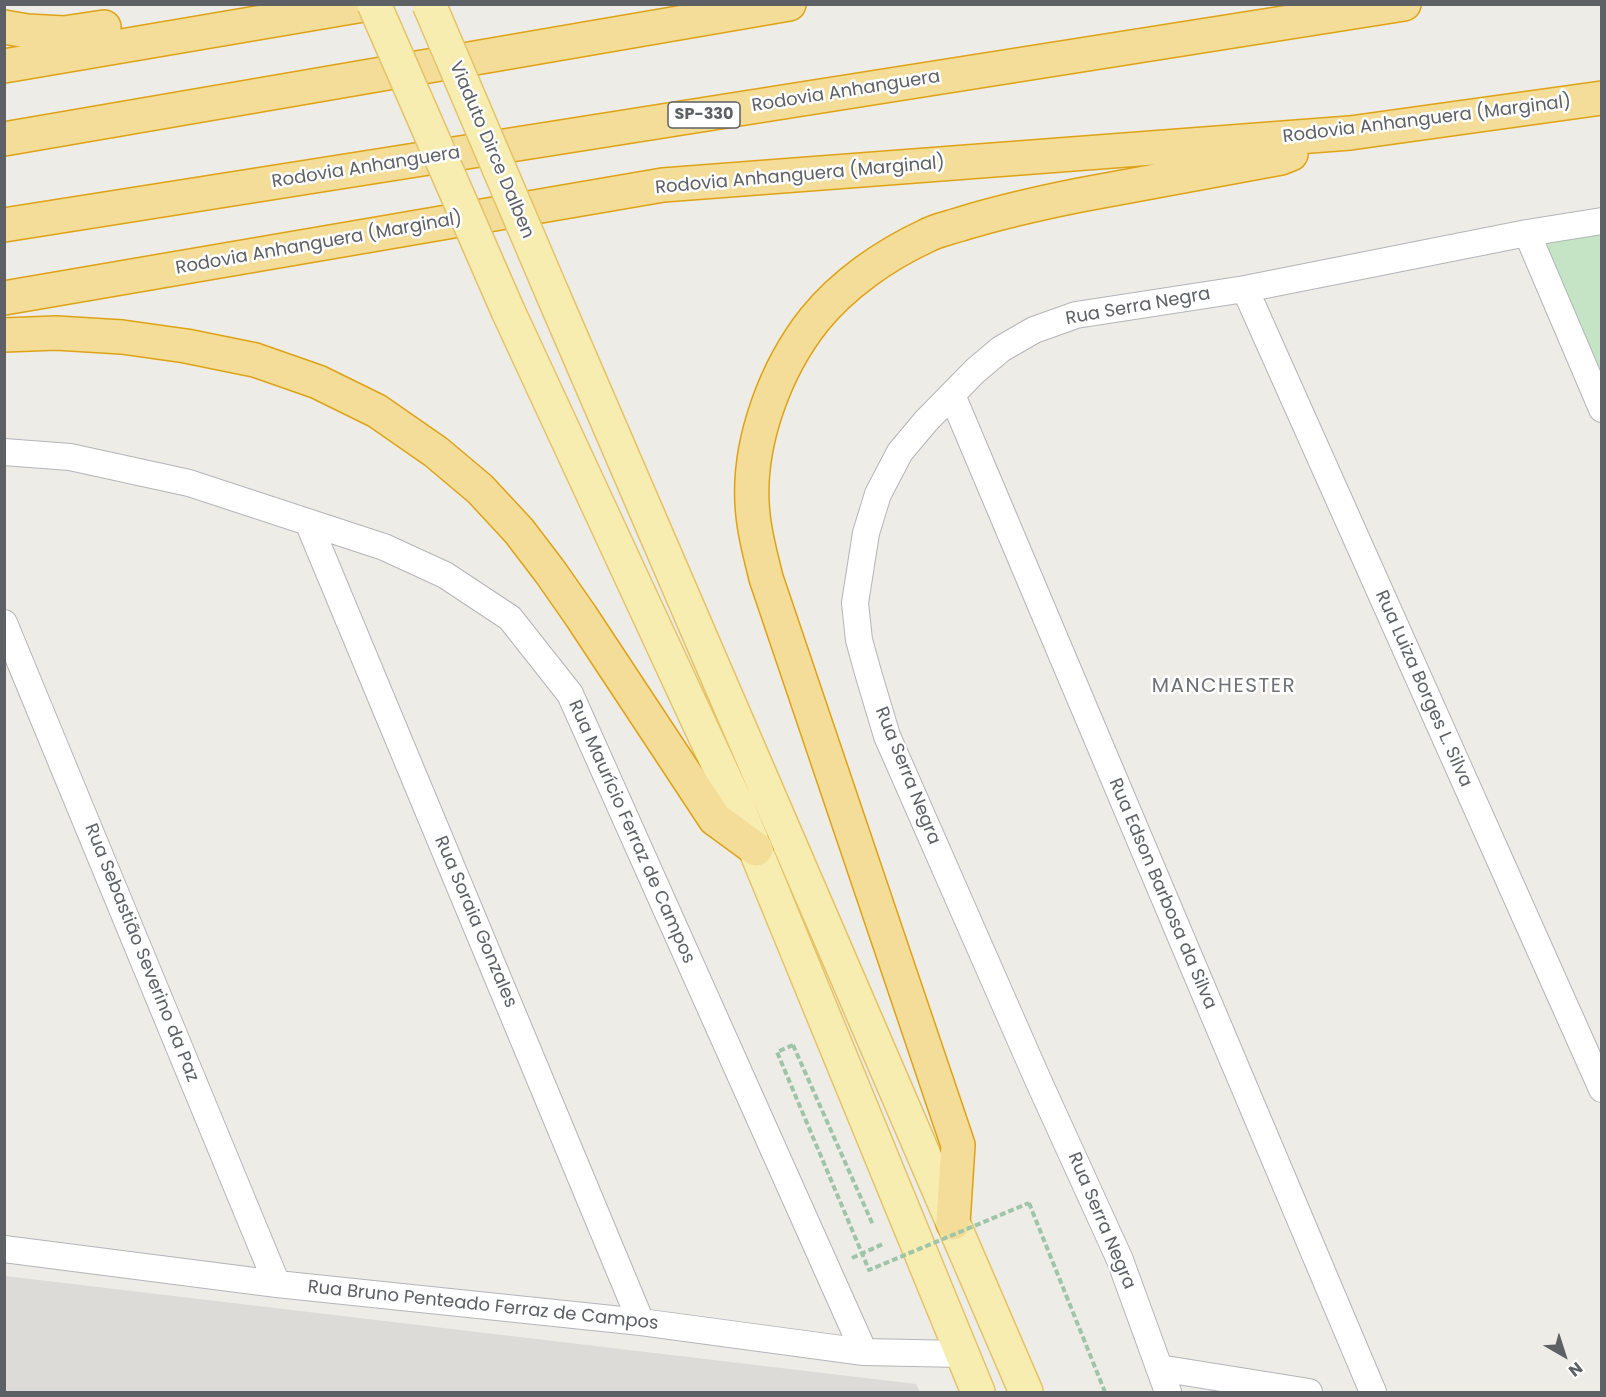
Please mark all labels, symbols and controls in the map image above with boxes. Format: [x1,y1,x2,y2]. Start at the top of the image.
street label: Viaduto Dirce Dalben [444,58,538,242]
street label: Rodovia Anhanguera [750,66,942,118]
street label: Rodovia Anhanguera (Marginal) [1282,92,1572,148]
road number: SP-330 [668,102,740,128]
street label: Rodovia Anhanguera [270,142,462,194]
street label: Rodovia Anhanguera (Marginal) [654,153,946,199]
street label: Rodovia Anhanguera (Marginal) [174,208,464,280]
street label: Rua Serra Negra [1064,284,1212,330]
street label: Rua Luiza Borges L. Silva [1370,587,1476,791]
district label: MANCHESTER [1152,675,1296,699]
street label: Rua Maurício Ferraz de Campos [563,697,699,967]
street label: Rua Serra Negra [870,704,944,848]
street label: Rua Edson Barbosa da Silva [1103,775,1221,1013]
street label: Rua Sebastião Severino da Paz [79,821,203,1085]
street label: Rua Soraia Gonzales [429,833,521,1011]
street label: Rua Serra Negra [1062,1149,1140,1293]
street label: Rua Bruno Penteado Ferraz de Campos [307,1277,659,1335]
north arrow [1534,1325,1594,1385]
text: N [1564,1357,1588,1382]

